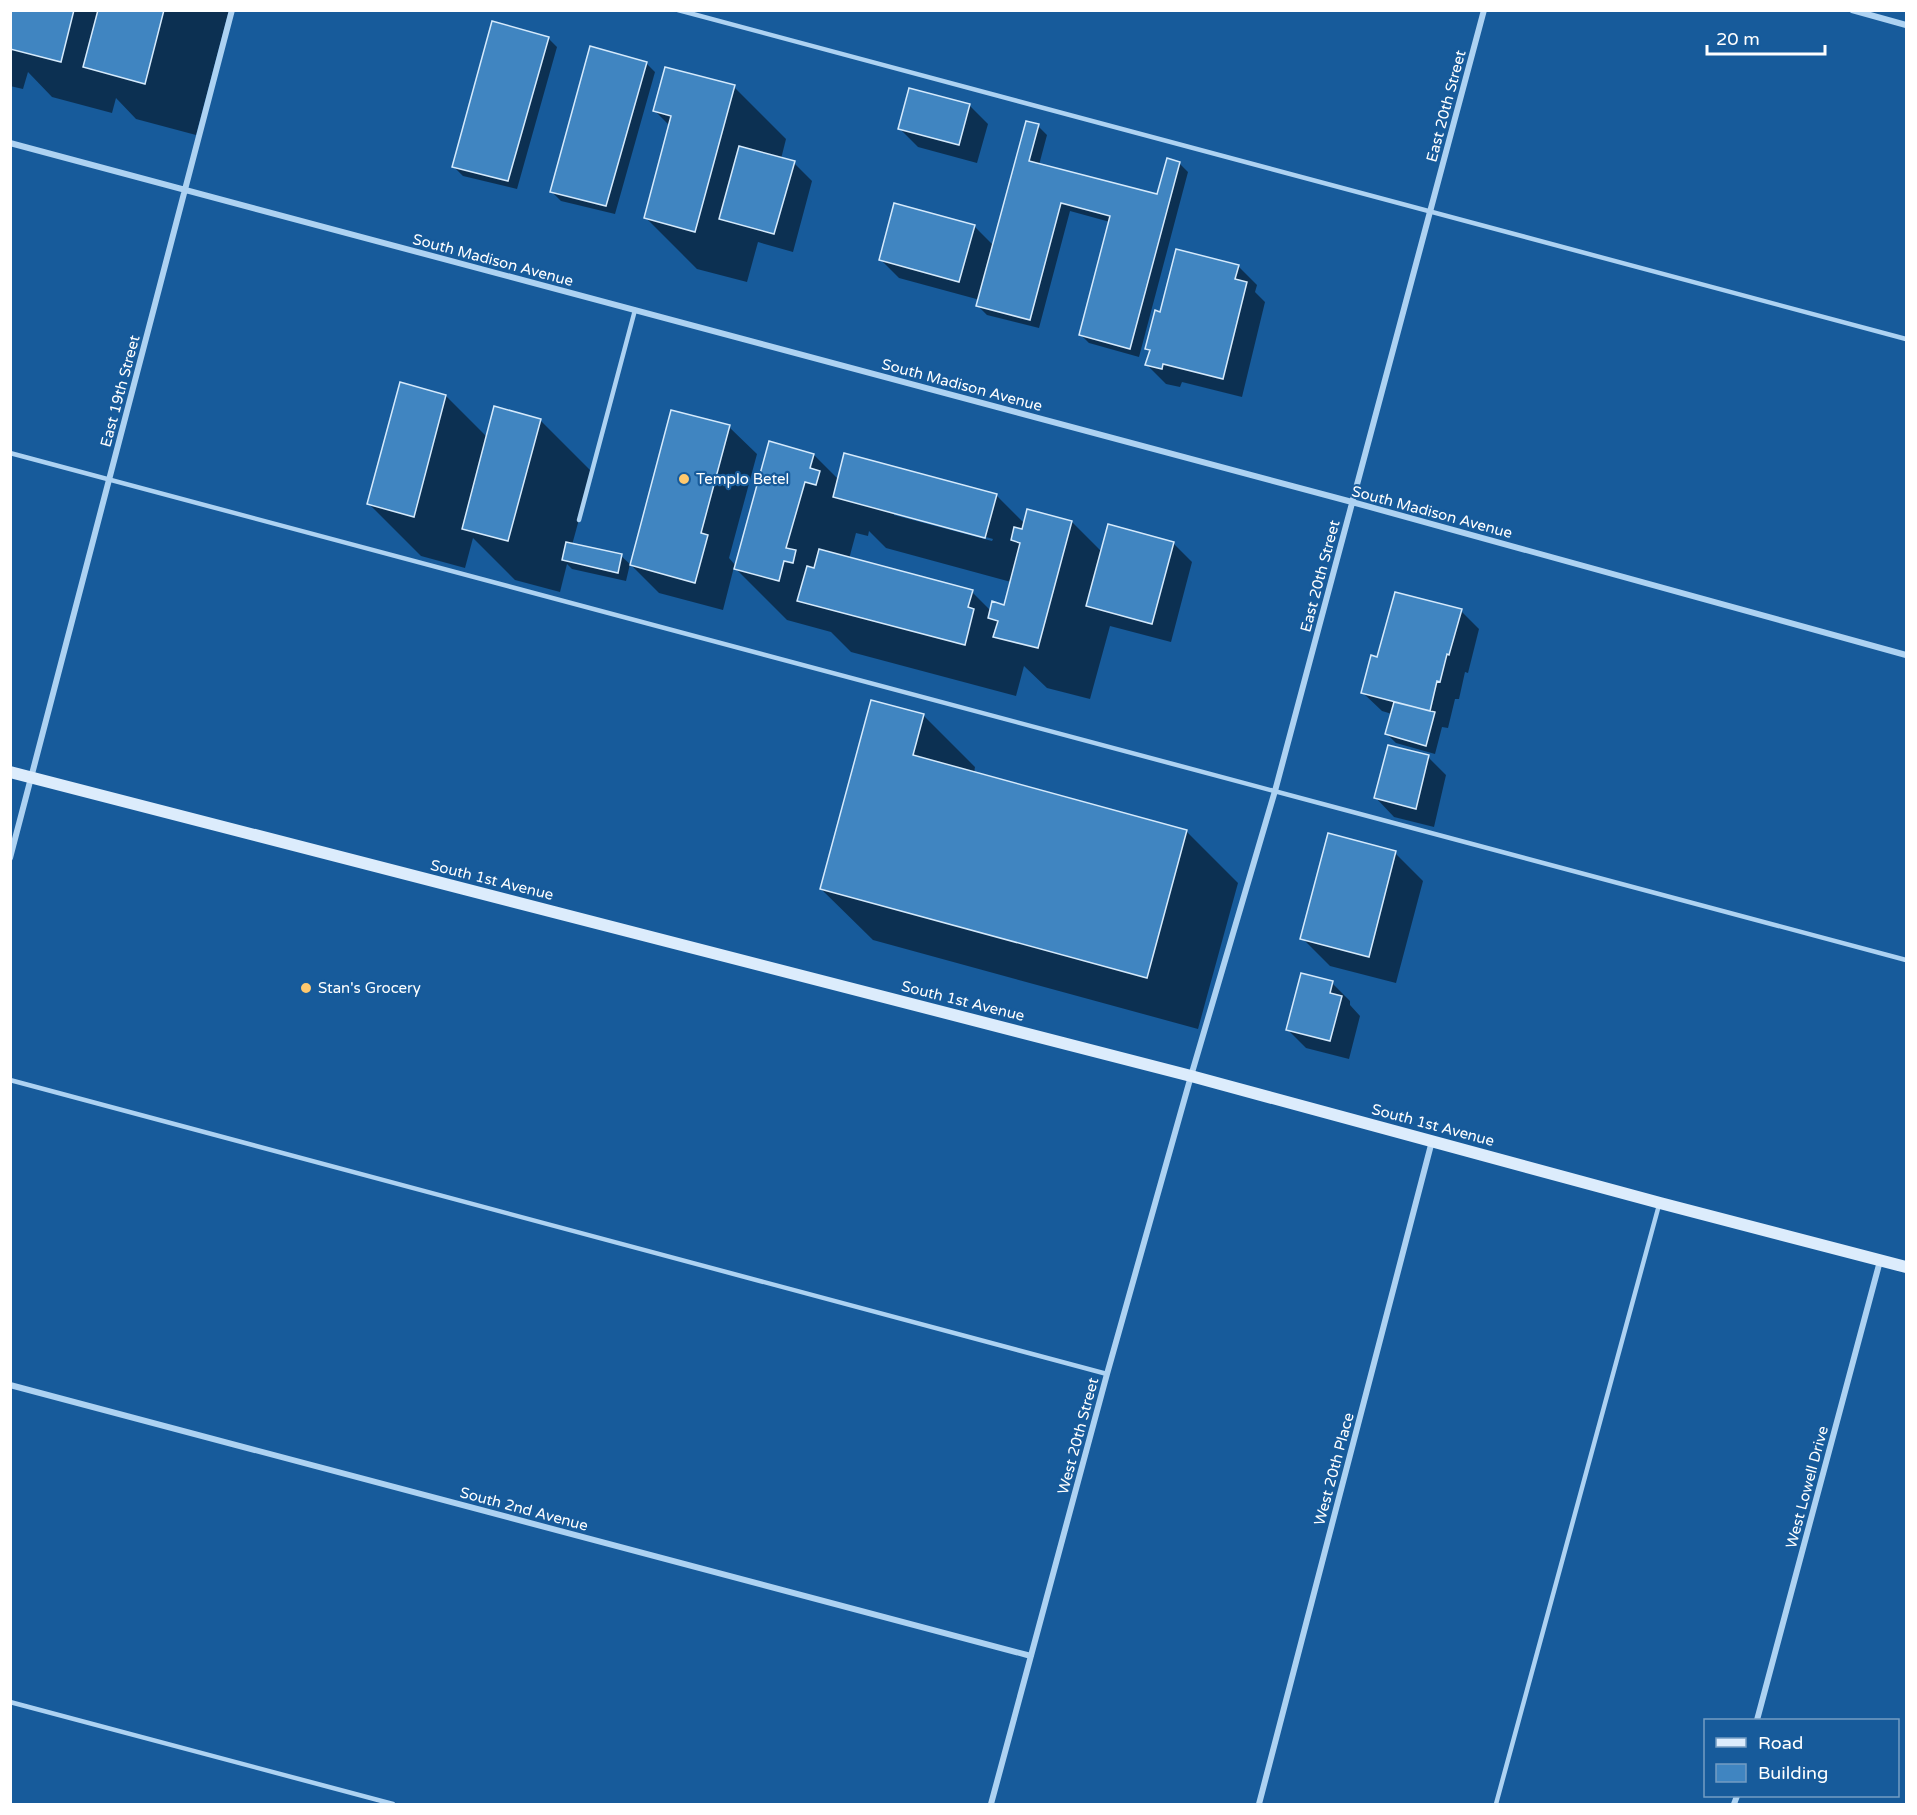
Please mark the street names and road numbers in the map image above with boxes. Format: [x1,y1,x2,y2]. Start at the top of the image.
street label: East 20th Street [1422,48,1470,164]
street label: South Madison Avenue [411,230,575,290]
street label: East 19th Street [96,333,144,449]
street label: South Madison Avenue [880,355,1044,415]
street label: South Madison Avenue [1350,482,1514,542]
street label: East 20th Street [1296,518,1344,634]
street label: South 1st Avenue [429,856,555,904]
street label: South 1st Avenue [900,977,1026,1025]
street label: South 1st Avenue [1370,1100,1496,1150]
street label: West 20th Street [1054,1375,1102,1496]
street label: West 20th Place [1310,1411,1358,1527]
street label: West Lowell Drive [1782,1424,1832,1550]
street label: South 2nd Avenue [458,1483,590,1535]

